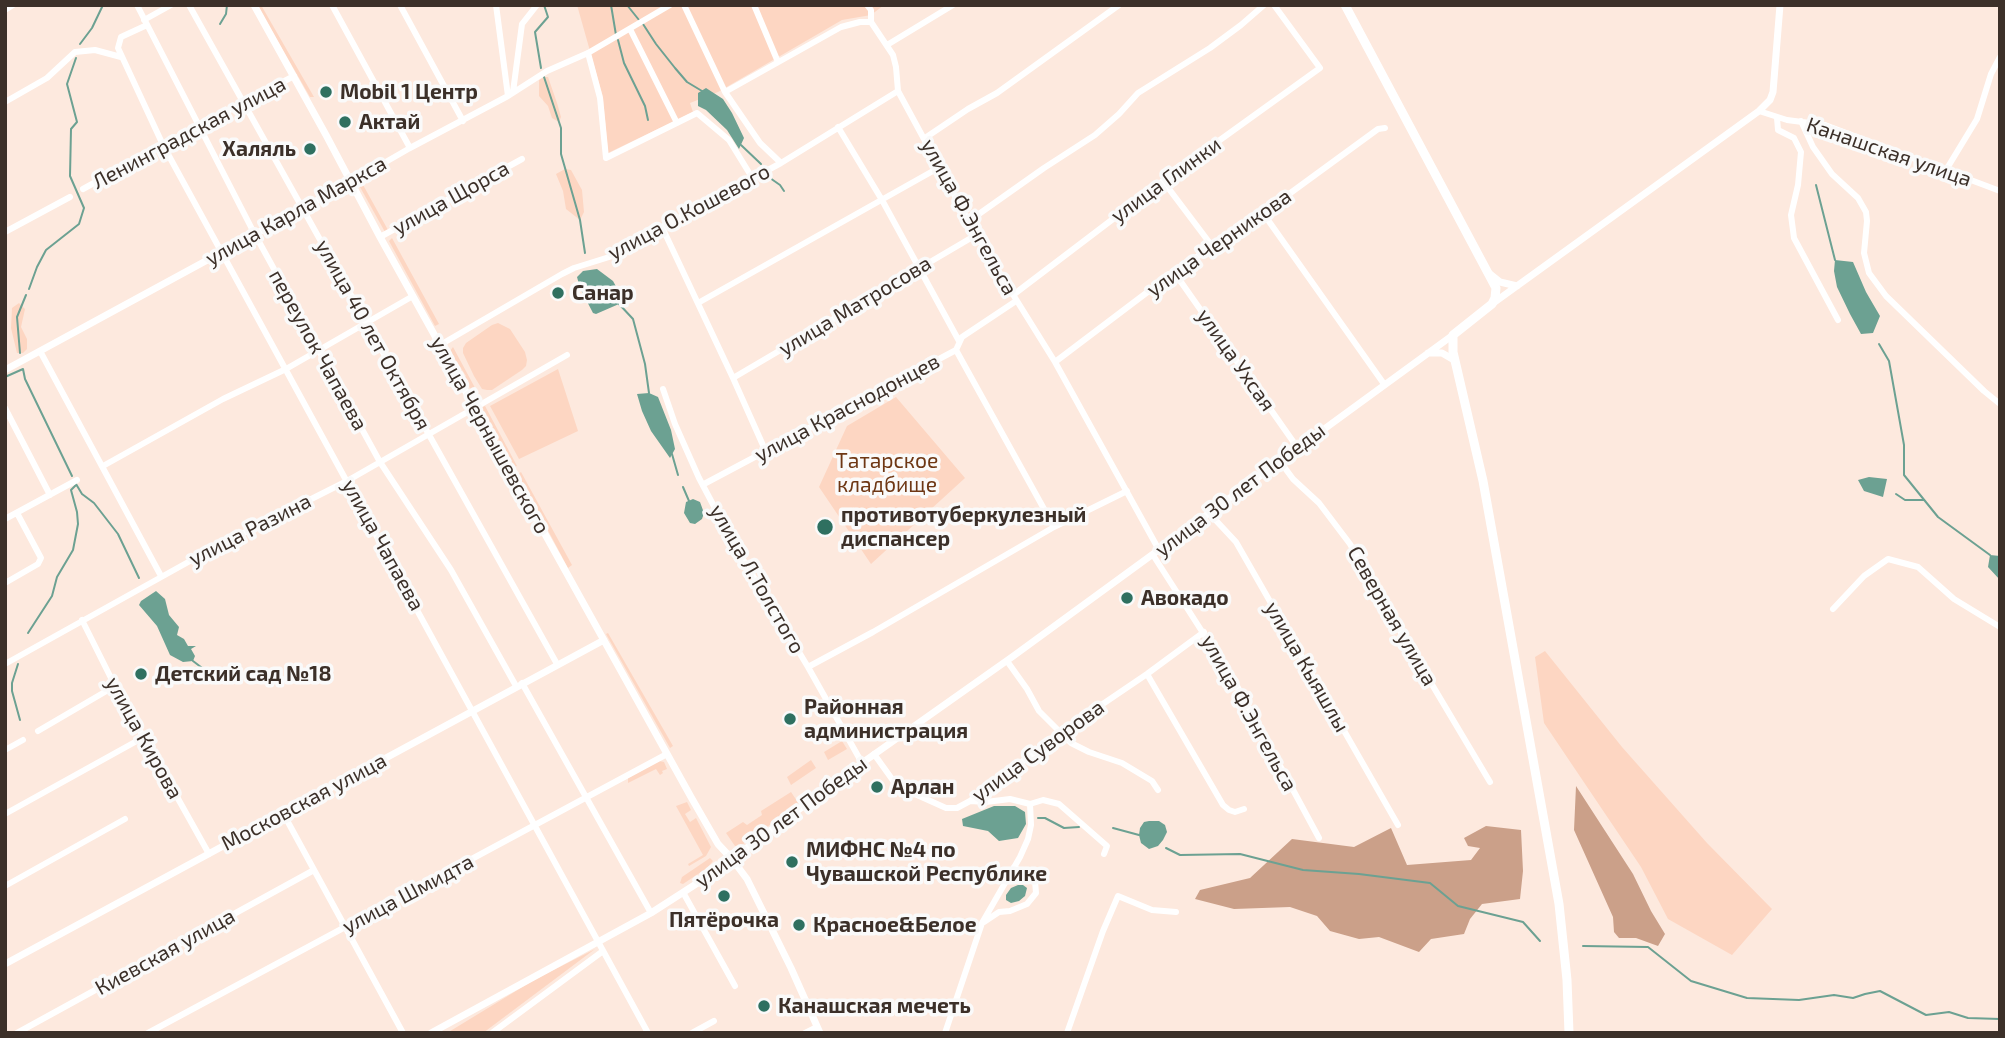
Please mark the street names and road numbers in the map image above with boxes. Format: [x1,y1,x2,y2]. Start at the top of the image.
street label: Ленинградская улица [88,71,290,195]
street label: Канашская улица [1803,112,1975,192]
street label: улица Глинки [1106,132,1226,228]
street label: улица Ф.Энгельса [916,134,1022,300]
street label: улица Карла Маркса [201,151,391,271]
street label: улица Щорса [388,156,514,240]
street label: улица О.Кошевого [604,159,774,265]
street label: улица Черникова [1142,184,1296,302]
street label: улица 40 лет Октября [310,235,436,435]
street label: улица Матросова [774,251,936,361]
street label: переулок Чапаева [263,265,373,435]
street label: улица Ухсая [1191,304,1281,416]
street label: улица Чернышевского [425,332,555,538]
street label: улица Краснодонцев [750,349,944,467]
street label: улица 30 лет Победы [1150,418,1330,562]
street label: улица Чапаева [337,475,429,615]
street label: улица Разина [185,488,315,572]
street label: улица Л.Толстого [704,500,810,658]
street label: Северная улица [1342,542,1442,690]
street label: улица Кыяшлы [1260,597,1354,737]
street label: улица Ф.Энгельса [1196,630,1302,796]
street label: улица Кирова [100,673,188,803]
street label: улица Суворова [967,695,1109,807]
street label: Московская улица [217,748,391,856]
street label: улица 30 лет Победы [690,751,872,893]
street label: улица Шмидта [338,849,478,939]
street label: Киевская улица [91,903,239,1001]

